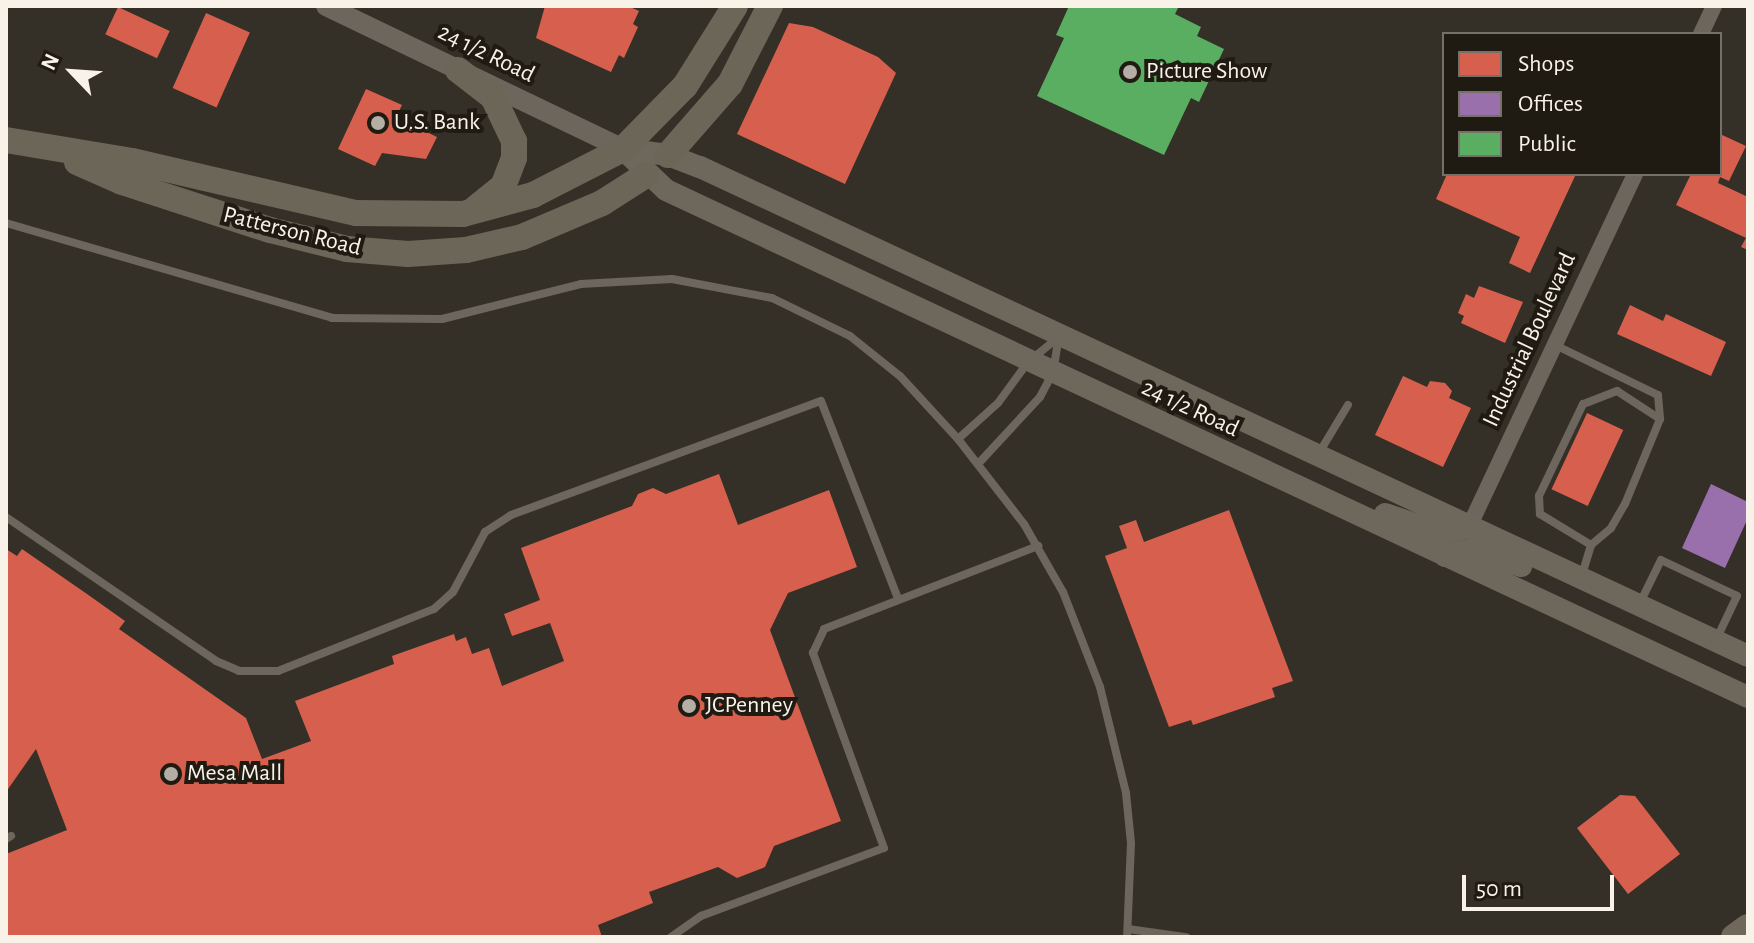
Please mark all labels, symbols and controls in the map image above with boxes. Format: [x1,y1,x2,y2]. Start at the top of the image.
street label: 24 1/2 Road [433,18,539,90]
north arrow [32,32,112,112]
legend [1442,32,1722,176]
text: N [37,50,63,73]
text: Shops [1518,52,1574,76]
place label: Picture Show [1146,58,1267,86]
marker: Picture Show [1121,63,1139,81]
text: Offices [1518,92,1583,116]
place label: U.S. Bank [394,109,480,137]
marker: U.S. Bank [369,114,387,132]
text: Public [1518,132,1576,156]
street label: Patterson Road [220,201,364,263]
street label: Industrial Boulevard [1477,248,1583,432]
street label: 24 1/2 Road [1137,374,1243,444]
place label: JCPenney [705,692,793,720]
marker: JCPenney [680,697,698,715]
place label: Mesa Mall [187,760,282,788]
marker: Mesa Mall [162,765,180,783]
scale bar [1466,859,1618,909]
text: 50 m [1476,877,1522,901]

